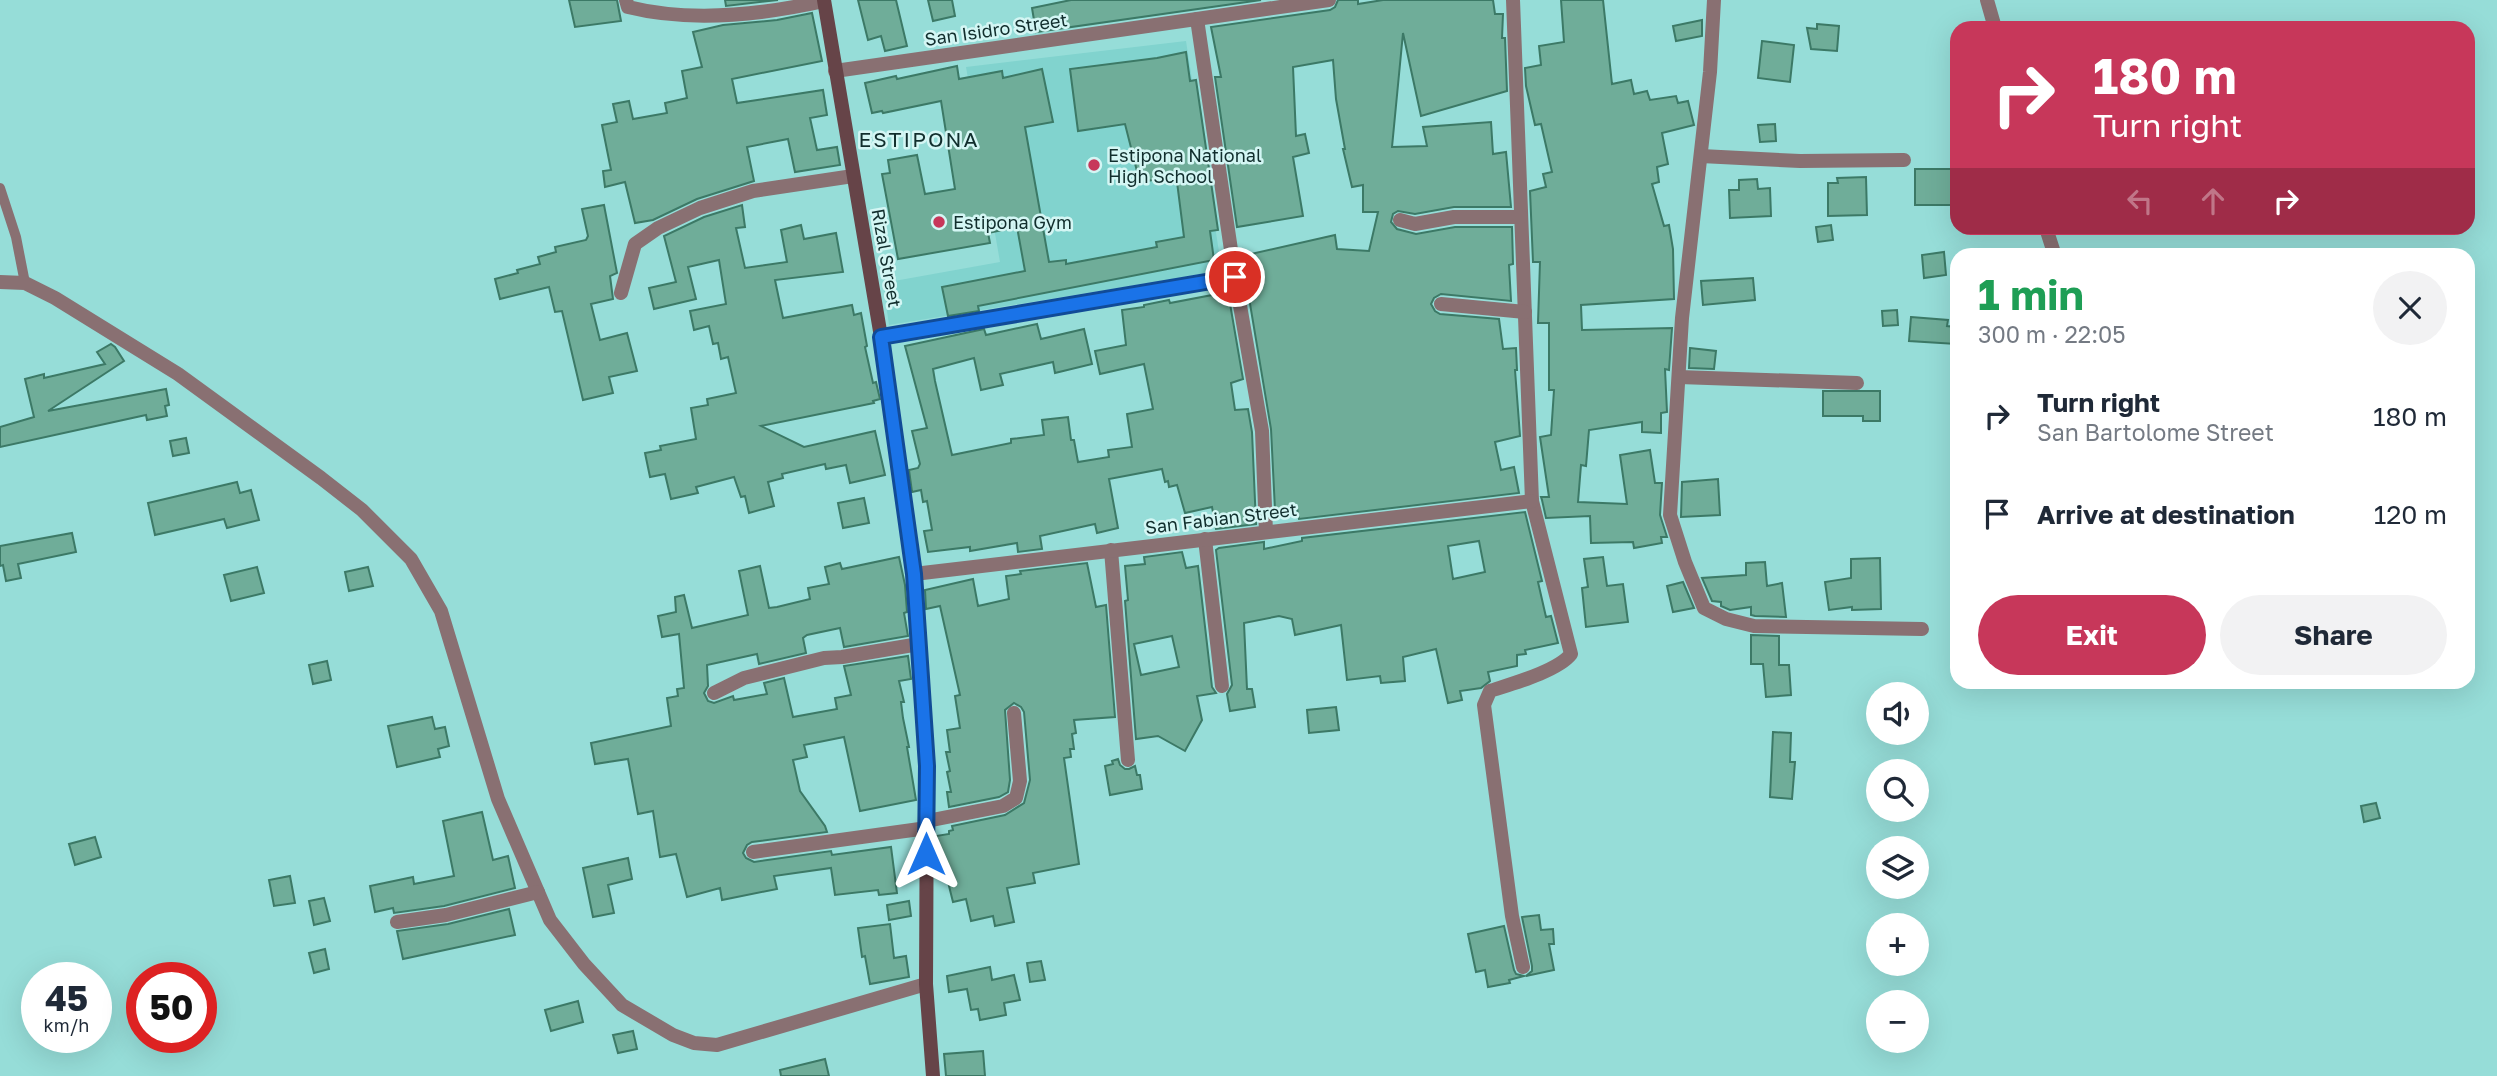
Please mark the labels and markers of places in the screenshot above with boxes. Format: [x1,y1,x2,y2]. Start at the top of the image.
place label: Estipona National High School [1108,144,1262,187]
marker: Estipona National High School [1086,157,1102,173]
place label: Estipona Gym [953,211,1072,233]
marker: Estipona Gym [931,214,947,230]
pin [1205,247,1265,307]

